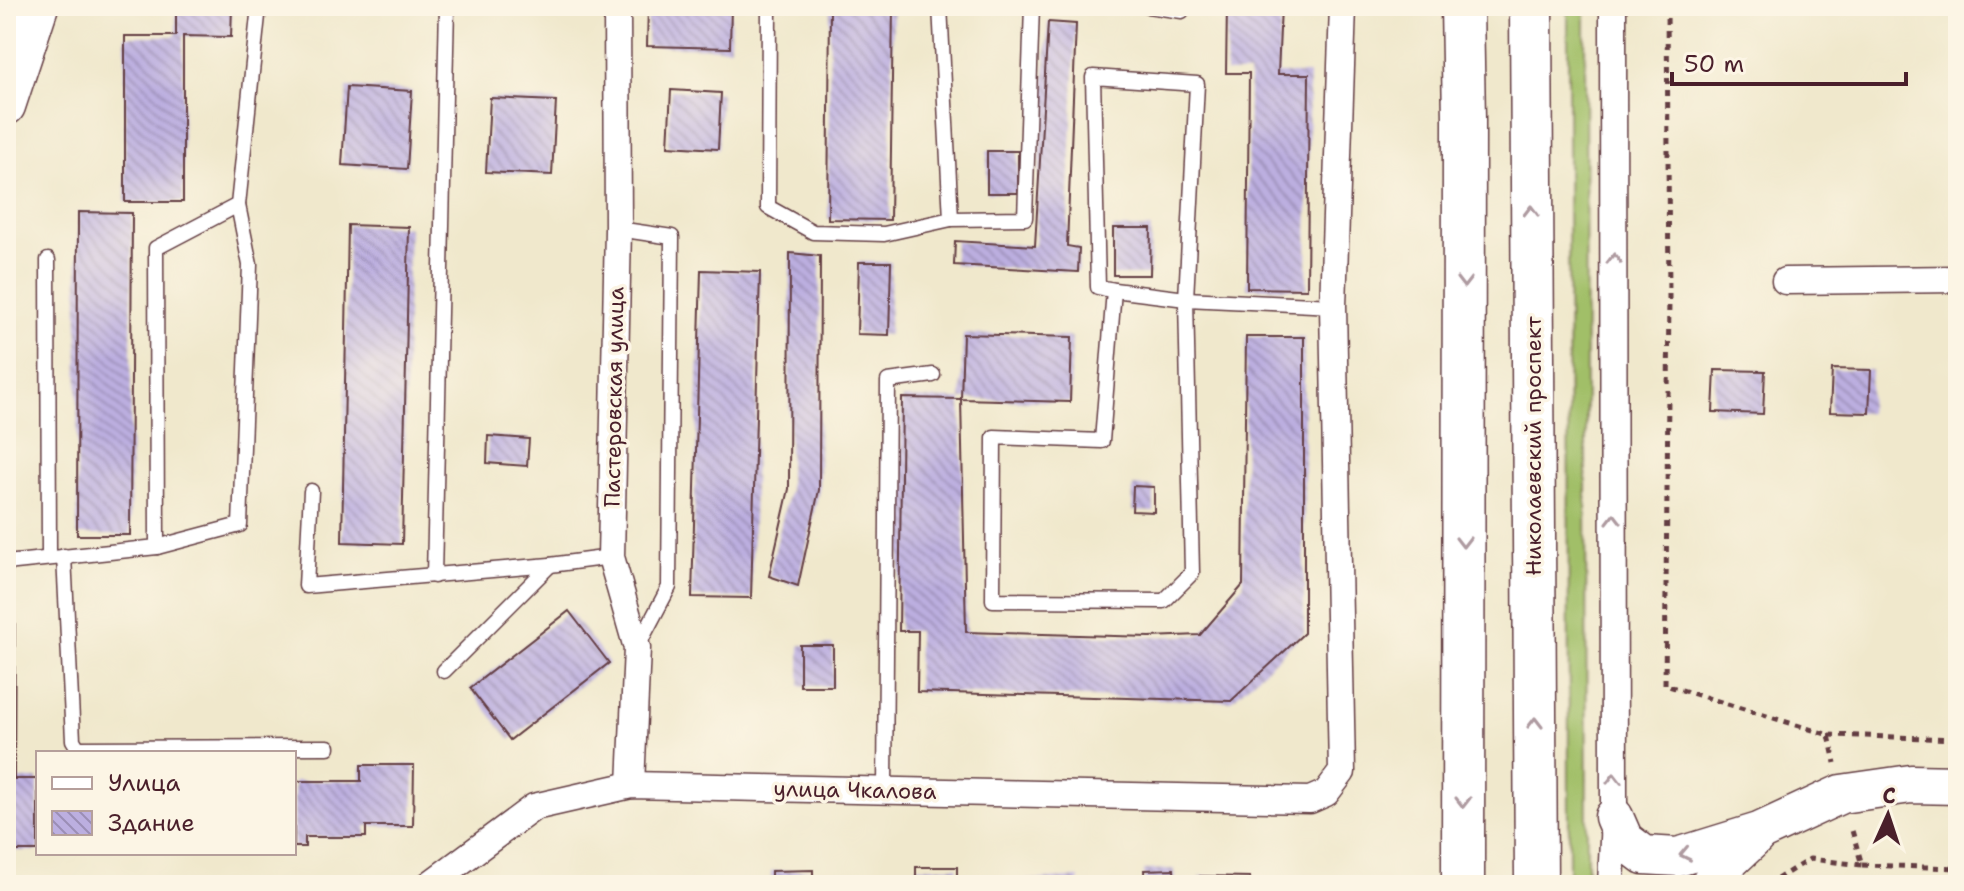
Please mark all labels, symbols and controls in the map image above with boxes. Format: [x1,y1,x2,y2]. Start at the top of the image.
scale bar [1672,36,1906,86]
text: 50 m [1684,48,1744,80]
one-way arrow [1522,204,1540,217]
one-way arrow [1605,252,1622,265]
one-way arrow [1455,276,1473,289]
street label: Пастеровская улица [598,286,630,507]
street label: Николаевский проспект [1519,315,1548,576]
one-way arrow [1605,512,1623,525]
one-way arrow [1455,536,1472,549]
one-way arrow [1526,716,1544,729]
legend [36,751,296,855]
text: Улица [108,767,181,799]
one-way arrow [1605,772,1623,785]
street label: улица Чкалова [773,774,937,806]
north arrow [1848,775,1928,855]
text: С [1882,781,1897,810]
one-way arrow [1454,796,1472,809]
text: Здание [108,807,195,839]
one-way arrow [1678,845,1692,862]

